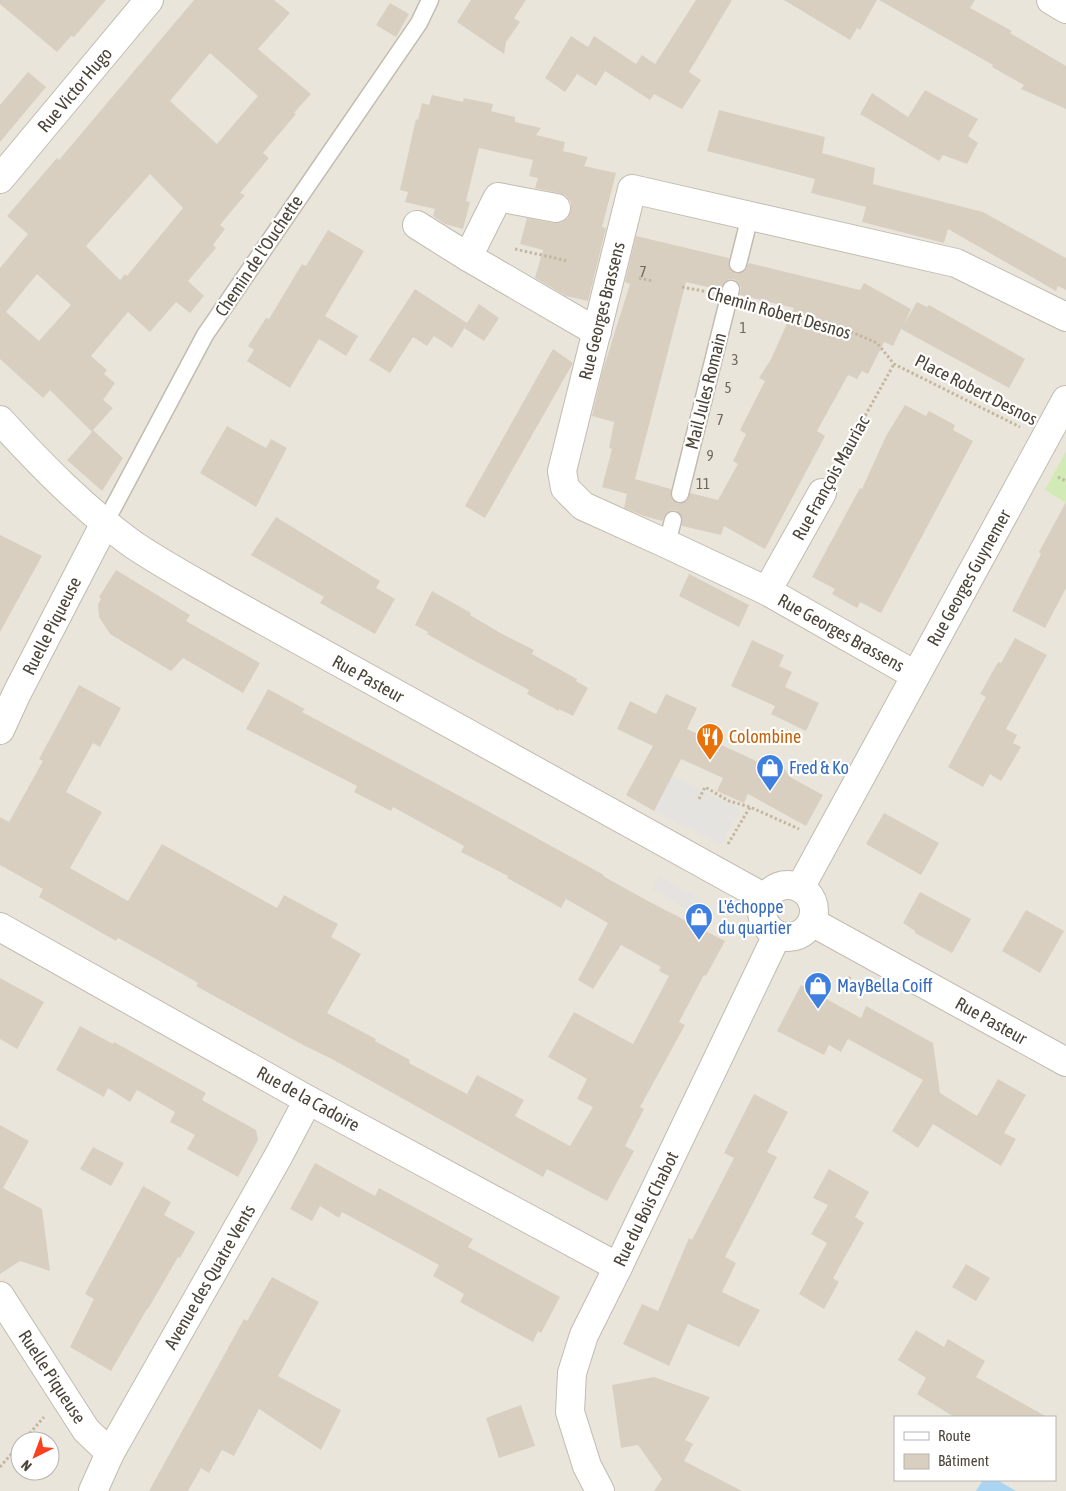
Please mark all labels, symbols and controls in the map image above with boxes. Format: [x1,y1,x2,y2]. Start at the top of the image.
street label: Rue Victor Hugo [33,43,116,136]
street label: Chemin de l'Ouchette [210,191,307,320]
street label: Rue Georges Brassens [574,240,629,382]
house number: 7 [639,263,647,280]
street label: Chemin Robert Desnos [705,282,853,343]
house number: 1 [739,319,747,336]
street label: Mail Jules Romain [681,330,730,451]
street label: Place Robert Desnos [912,350,1041,429]
house number: 3 [731,351,739,368]
house number: 5 [724,379,732,396]
house number: 7 [716,411,724,428]
street label: Rue François Mauriac [788,412,874,544]
house number: 9 [706,447,714,464]
house number: 11 [696,475,710,492]
street label: Rue Georges Guynemer [922,505,1015,650]
street label: Ruelle Piqueuse [18,573,85,678]
street label: Rue Georges Brassens [774,589,908,676]
street label: Rue Pasteur [329,650,408,707]
restaurant icon: Colombine [695,722,725,761]
place label: Colombine [729,726,801,747]
shop icon: Fred & Ko [755,753,785,792]
place label: Fred & Ko [789,757,849,778]
place label: L'échoppe du quartier [718,896,792,938]
shop icon: L'échoppe du quartier [684,902,714,941]
shop icon: MayBella Coiff [803,971,833,1010]
place label: MayBella Coiff [837,975,933,996]
street label: Rue Pasteur [952,992,1031,1049]
street label: Rue de la Cadoire [253,1062,363,1135]
street label: Rue du Bois Chabot [609,1148,682,1270]
street label: Avenue des Quatre Vents [160,1201,259,1353]
street label: Ruelle Piqueuse [14,1326,90,1427]
legend [894,1416,1056,1481]
text: Route [938,1427,971,1444]
north arrow [10,1431,60,1481]
text: Bâtiment [938,1452,989,1469]
text: N [18,1457,35,1474]

